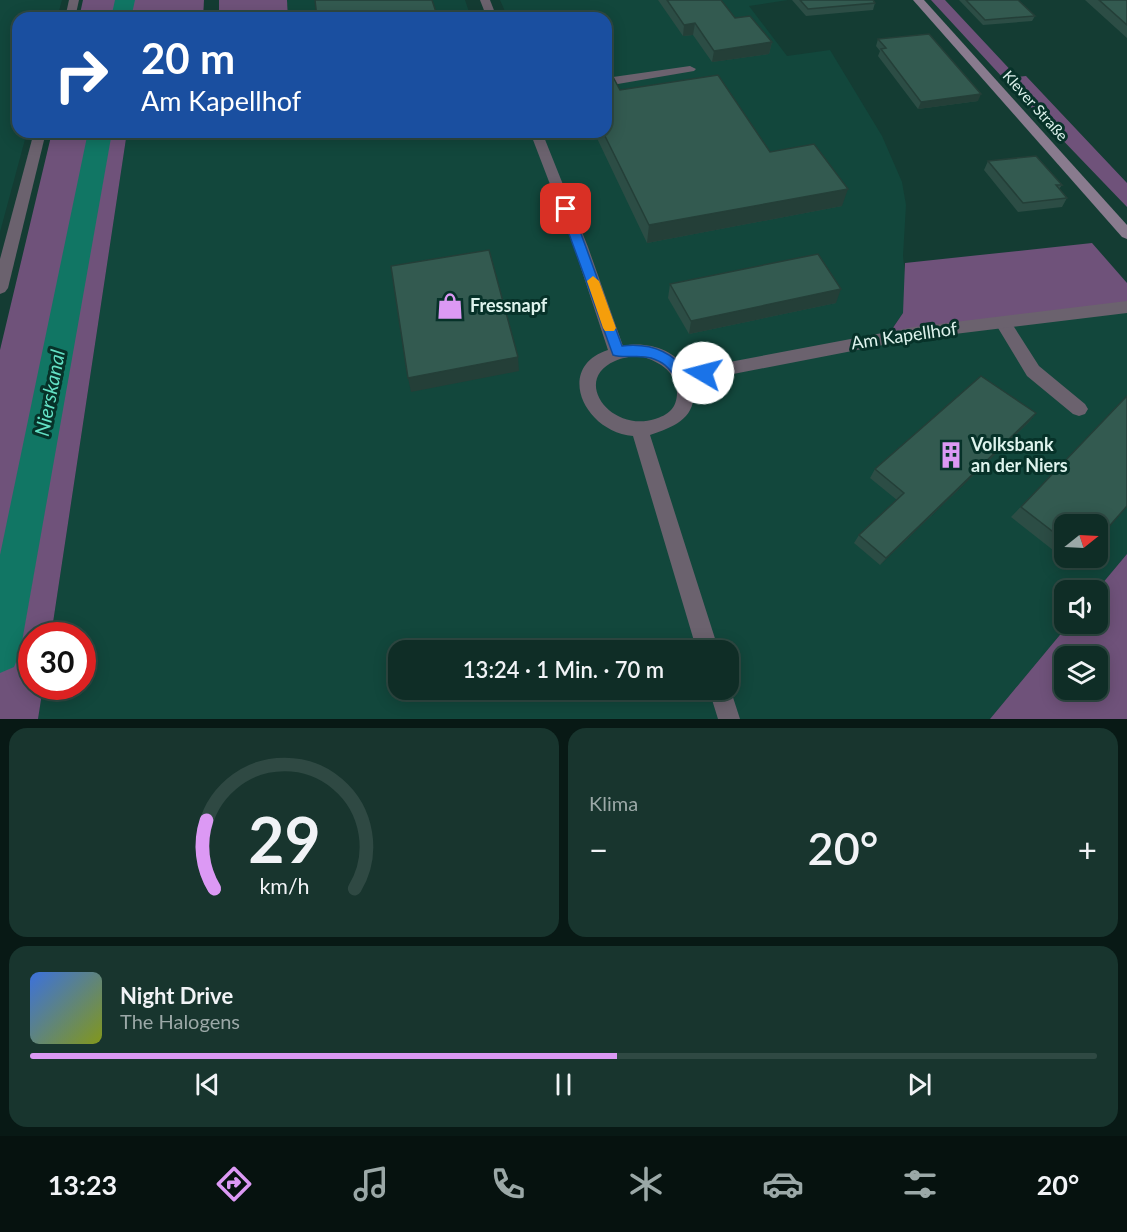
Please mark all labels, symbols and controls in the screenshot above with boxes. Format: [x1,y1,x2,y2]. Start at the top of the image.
text: 20 m [141,33,235,83]
icon: right [42,36,120,114]
street label: Klever Straße [1000,67,1072,144]
text: Am Kapellhof [141,84,301,117]
pin [540,183,591,234]
icon: arrive [549,192,582,225]
shop icon: Fressnapf [435,291,465,321]
place label: Fressnapf [470,294,548,316]
street label: Am Kapellhof [849,317,959,353]
position arrow [671,341,735,405]
water label: Nierskanal [29,347,69,438]
place label: Volksbank an der Niers [970,433,1068,476]
building icon: Volksbank an der Niers [936,440,966,470]
north arrow [1054,514,1108,568]
map controls [1054,514,1108,700]
button: sound [1054,580,1108,634]
speed limit sign: 30 [18,622,96,700]
button: layers [1054,646,1108,700]
text: 13:24 · 1 Min. · 70 m [463,656,664,683]
text: Klima [589,791,638,815]
text: 29 [248,801,320,876]
text: 20° [808,821,878,875]
text: − [589,829,608,869]
text: + [1078,829,1097,869]
text: km/h [259,874,309,900]
text: Night Drive [120,982,233,1009]
text: The Halogens [120,1009,240,1033]
icon: previous [191,1068,224,1101]
icon: pause [547,1068,580,1101]
icon: next [903,1068,936,1101]
icon: directions [213,1163,255,1205]
icon: music [350,1163,392,1205]
icon: phone [487,1163,529,1205]
icon: climate [625,1163,667,1205]
icon: car [762,1163,804,1205]
icon: filters [899,1163,941,1205]
text: 13:23 [48,1168,117,1201]
text: 20° [1037,1168,1079,1201]

